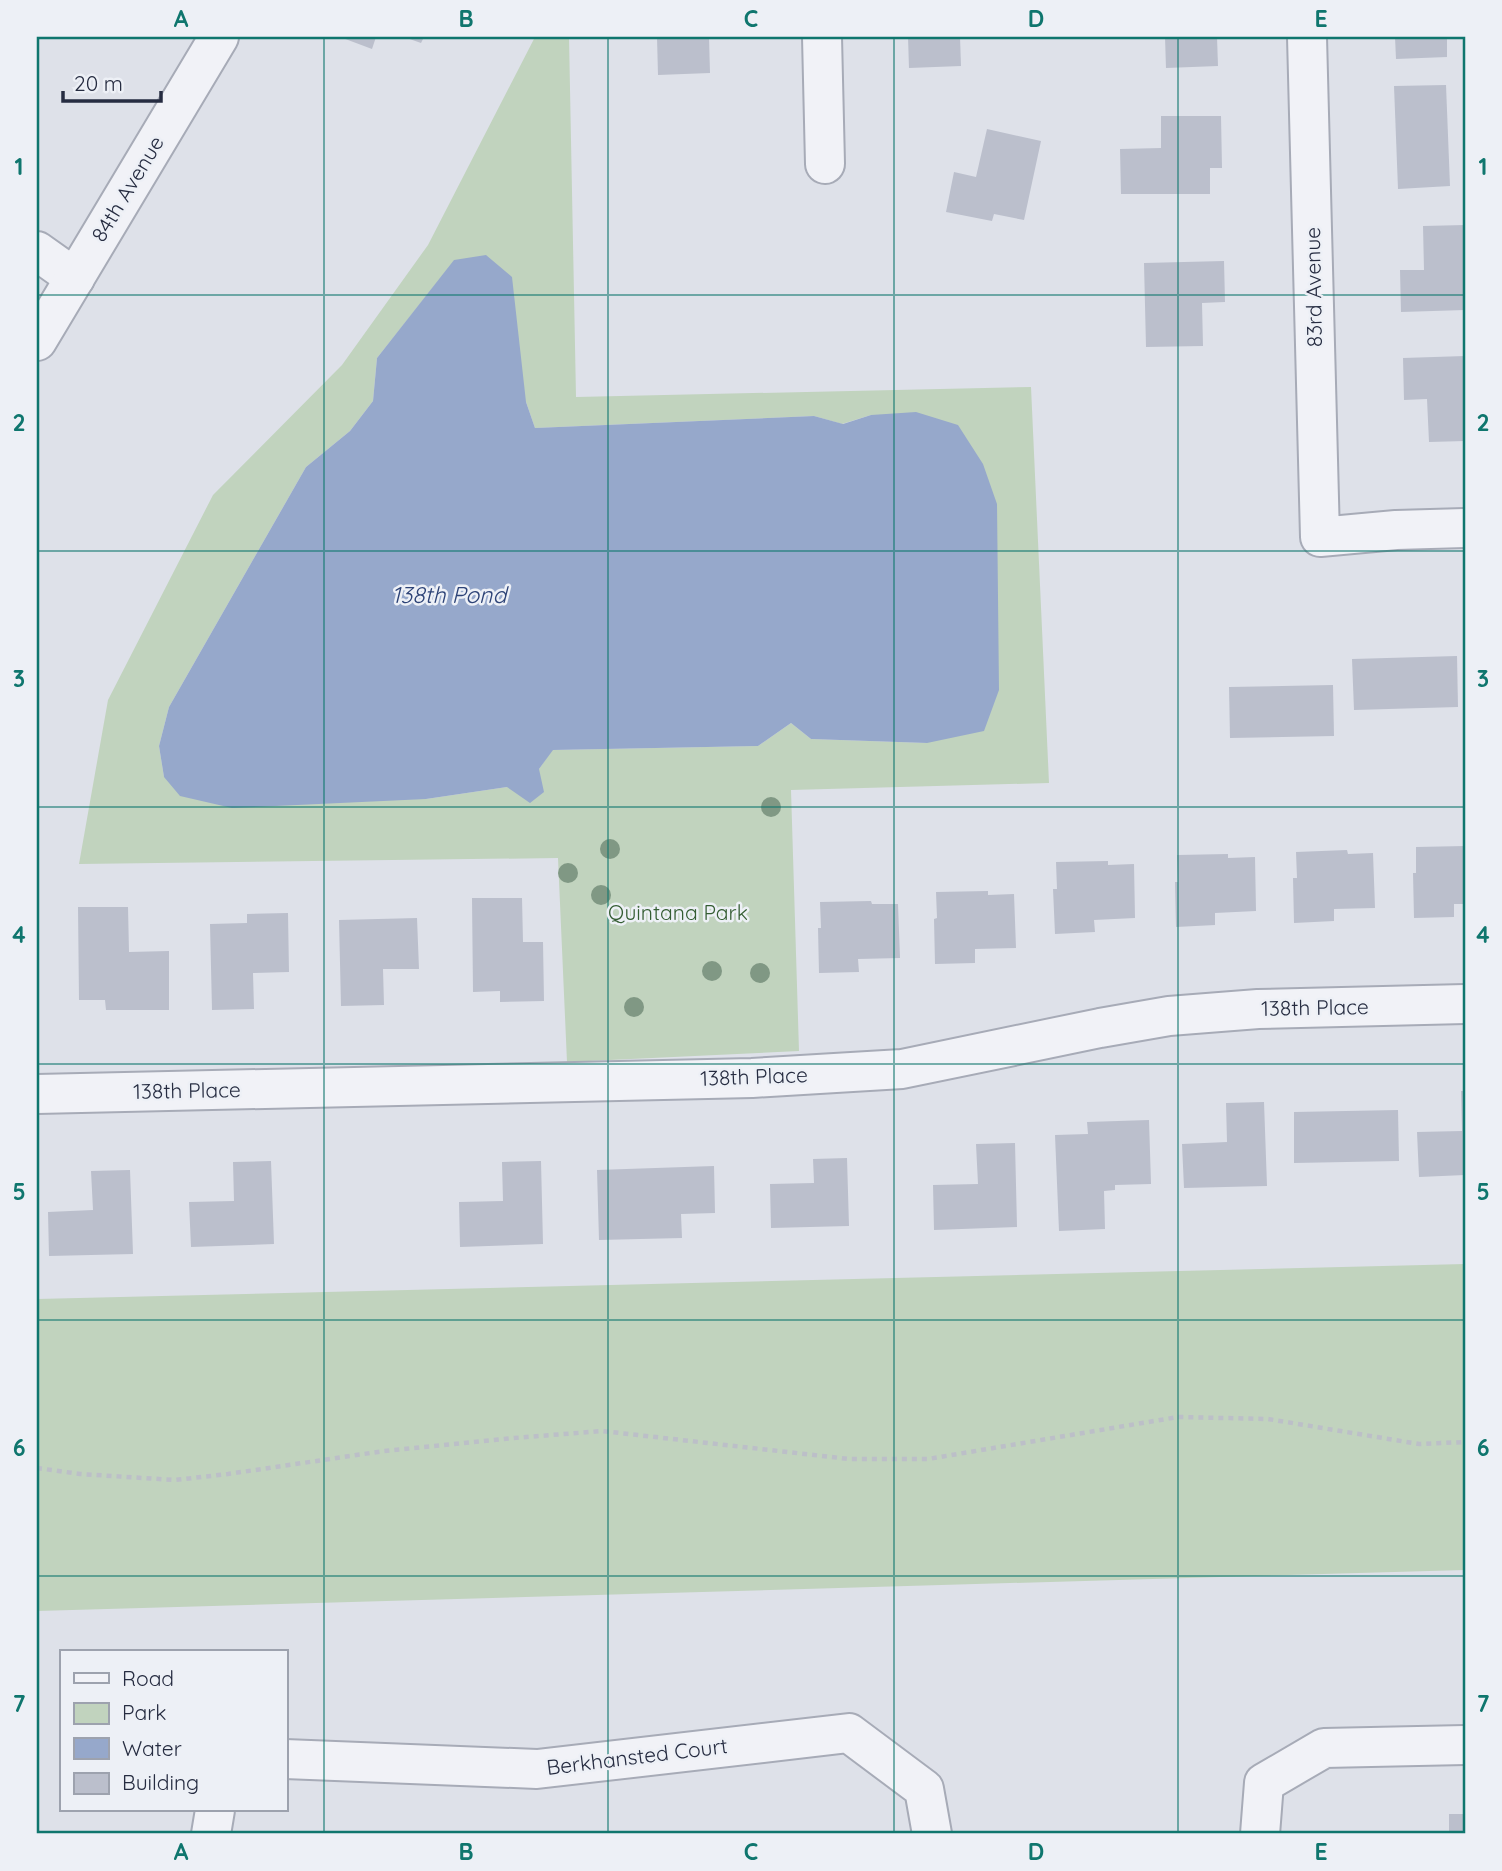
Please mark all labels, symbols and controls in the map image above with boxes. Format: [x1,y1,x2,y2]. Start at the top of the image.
text: A [174,4,189,33]
text: B [458,4,474,33]
text: C [744,4,758,33]
text: D [1028,4,1044,33]
text: E [1314,4,1328,33]
scale bar [63,60,161,104]
text: 20 m [74,70,123,96]
street label: 84th Avenue [85,131,169,246]
text: 1 [15,152,23,181]
text: 1 [1479,152,1487,181]
street label: 83rd Avenue [1299,227,1327,347]
text: 2 [12,408,26,437]
text: 2 [1476,408,1490,437]
water label: 138th Pond [392,580,509,609]
text: 3 [13,664,25,693]
text: 3 [1477,664,1489,693]
park label: Quintana Park [608,899,748,925]
text: 4 [12,920,26,949]
text: 4 [1476,920,1490,949]
street label: 138th Place [1261,993,1369,1021]
street label: 138th Place [700,1061,808,1091]
street label: 138th Place [133,1076,241,1104]
text: 5 [12,1177,26,1206]
text: 5 [1476,1177,1490,1206]
text: 6 [13,1433,25,1462]
text: 6 [1477,1433,1489,1462]
legend [60,1650,287,1812]
text: Road [122,1665,174,1691]
text: 7 [13,1689,26,1718]
text: 7 [1477,1689,1490,1718]
text: Park [122,1699,166,1725]
street label: Berkhansted Court [545,1732,729,1780]
text: Water [122,1735,182,1761]
text: Building [122,1769,199,1795]
text: A [174,1837,189,1866]
text: B [458,1837,474,1866]
text: C [744,1837,758,1866]
text: D [1028,1837,1044,1866]
text: E [1314,1837,1328,1866]

